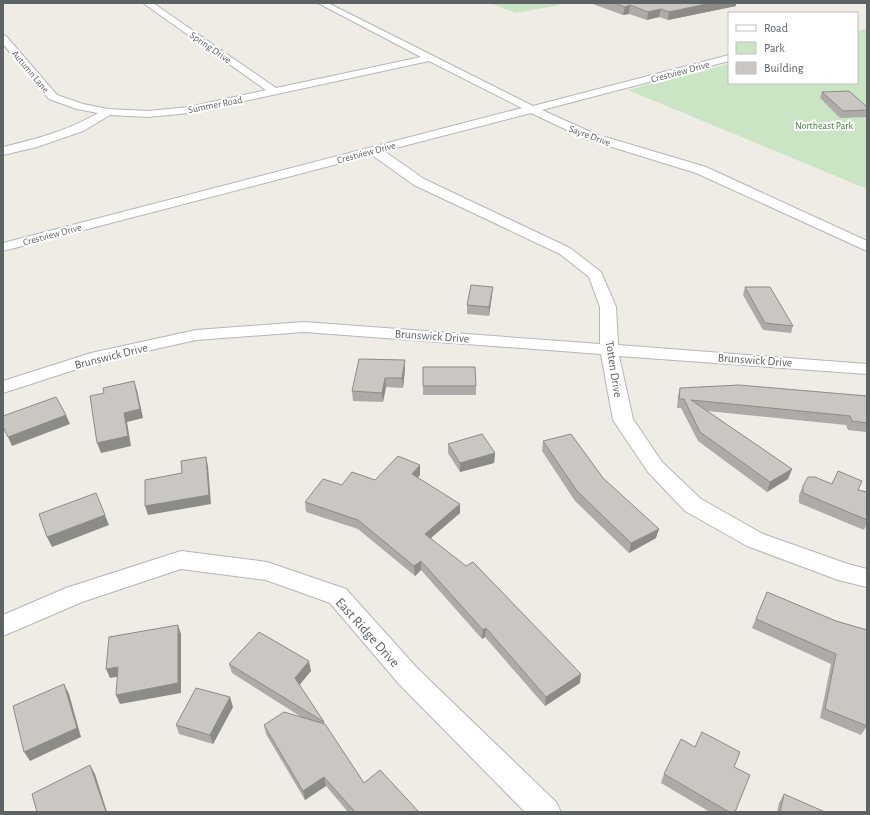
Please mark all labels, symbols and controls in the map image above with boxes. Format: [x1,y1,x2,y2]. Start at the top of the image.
legend [728,12,858,84]
text: Road [764,22,788,34]
street label: Spring Drive [188,30,233,66]
text: Park [764,42,785,54]
street label: Autumn Lane [10,48,51,95]
street label: Crestview Drive [650,59,711,85]
text: Building [764,62,804,74]
street label: Summer Road [187,95,243,115]
park label: Northeast Park [795,121,853,131]
street label: Sayre Drive [567,124,612,148]
street label: Crestview Drive [336,140,397,166]
street label: Crestview Drive [22,222,83,248]
street label: Brunswick Drive [394,327,470,345]
street label: Totten Drive [604,340,624,398]
street label: Brunswick Drive [73,341,149,371]
street label: Brunswick Drive [717,351,793,369]
street label: East Ridge Drive [333,595,402,670]

